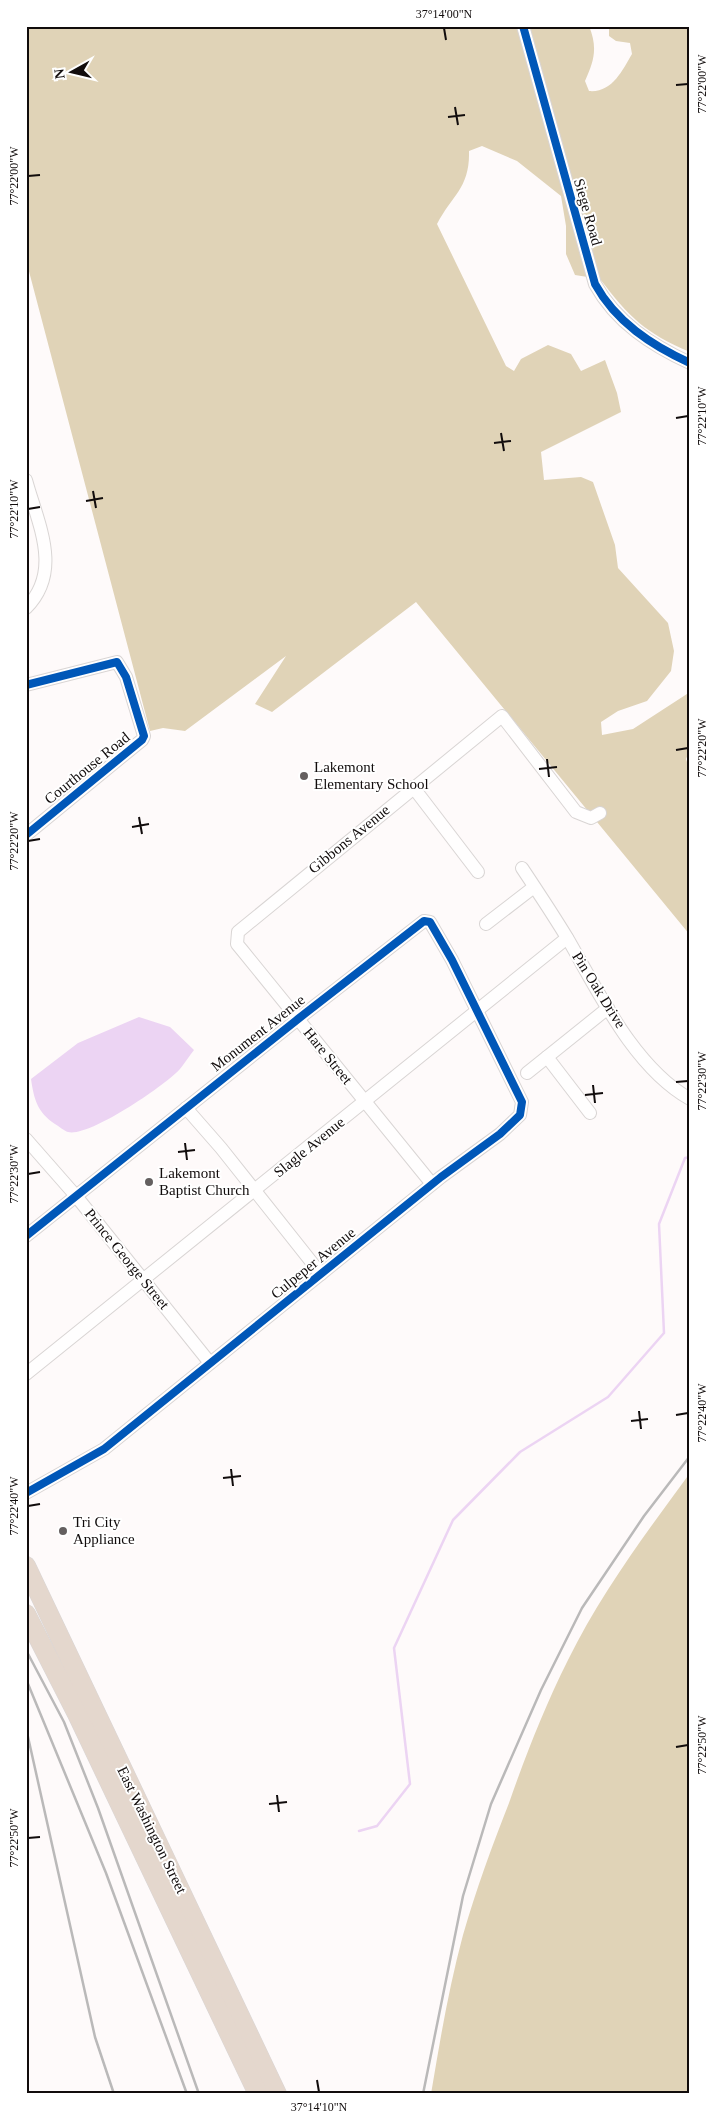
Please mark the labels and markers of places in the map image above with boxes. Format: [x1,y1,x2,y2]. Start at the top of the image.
place label: Lakemont Elementary School [314,759,429,792]
marker: Lakemont Elementary School [298,770,310,782]
place label: Lakemont Baptist Church [159,1165,250,1198]
marker: Lakemont Baptist Church [143,1176,155,1188]
place label: Tri City Appliance [73,1514,135,1547]
marker: Tri City Appliance [57,1525,69,1537]

